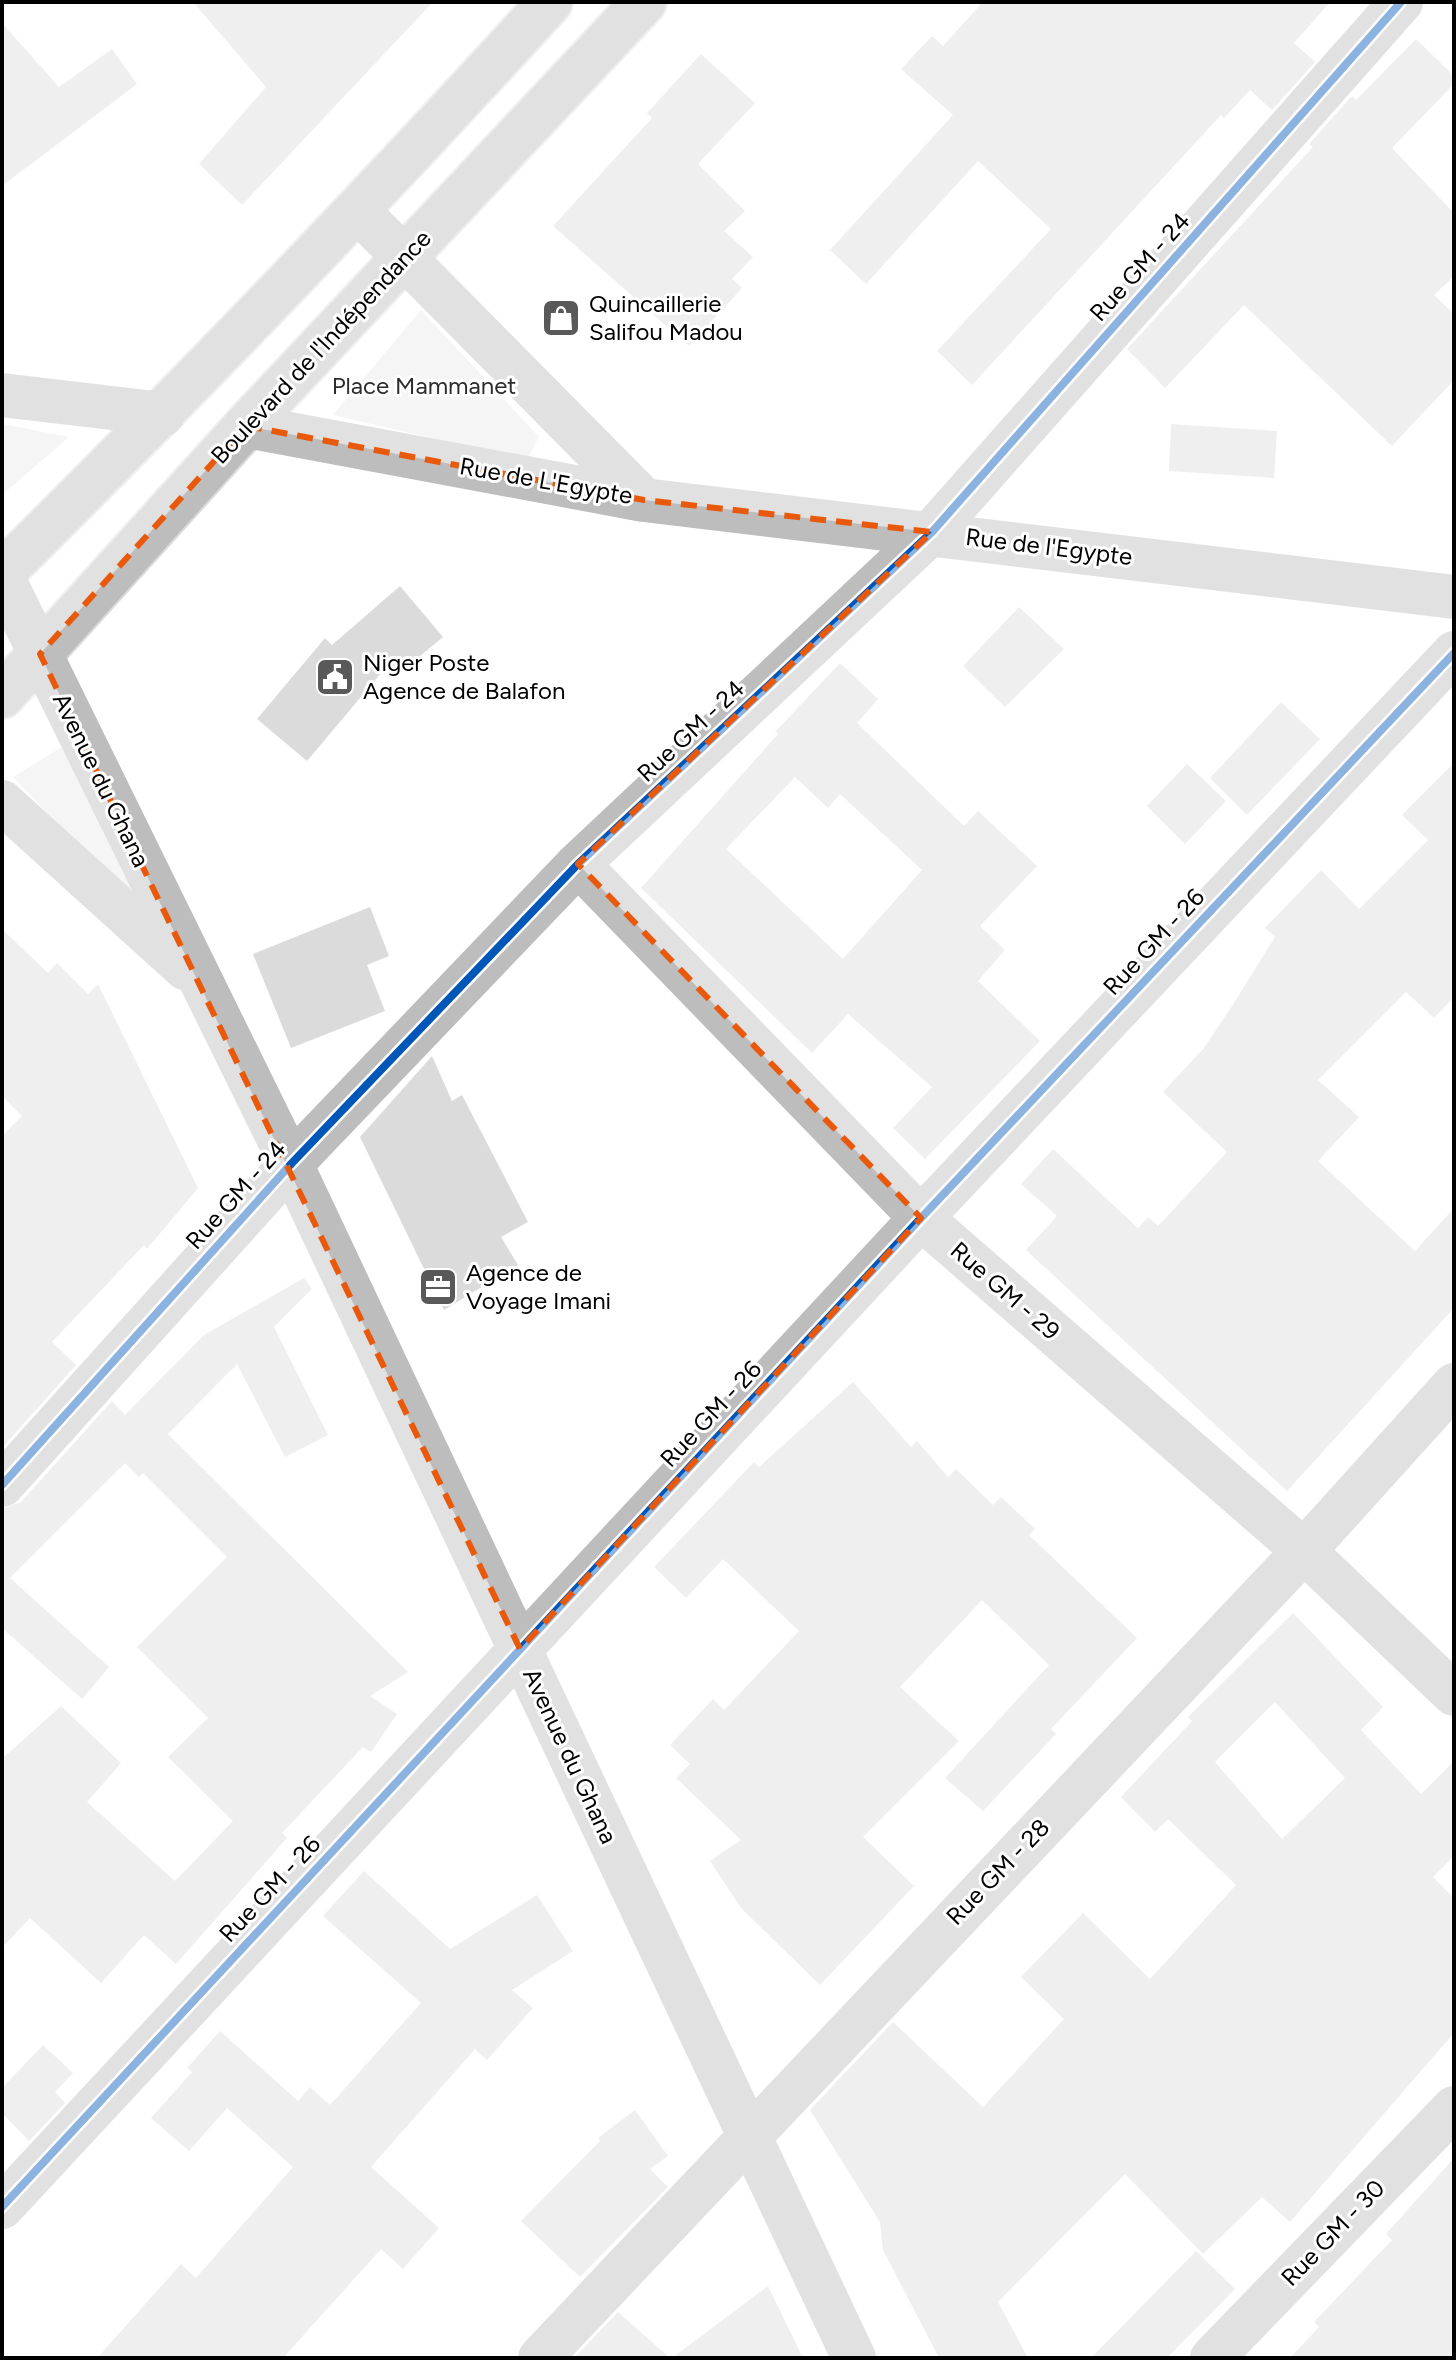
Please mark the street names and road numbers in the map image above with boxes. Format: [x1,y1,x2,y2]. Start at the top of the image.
street label: Rue GM - 24 [1083,206,1196,327]
street label: Boulevard de l'Indépendance [205,224,437,470]
street label: Rue de L'Egypte [457,451,635,510]
street label: Rue de l'Egypte [964,522,1134,571]
street label: Rue GM - 24 [631,674,750,788]
street label: Avenue du Ghana [47,688,156,872]
street label: Rue GM - 26 [1097,882,1210,1001]
street label: Rue GM - 24 [179,1134,292,1255]
street label: Rue GM - 29 [945,1235,1066,1346]
street label: Rue GM - 26 [654,1354,767,1473]
street label: Avenue du Ghana [517,1664,624,1848]
street label: Rue GM - 28 [940,1813,1055,1931]
street label: Rue GM - 26 [213,1829,326,1948]
street label: Rue GM - 30 [1275,2174,1390,2292]

